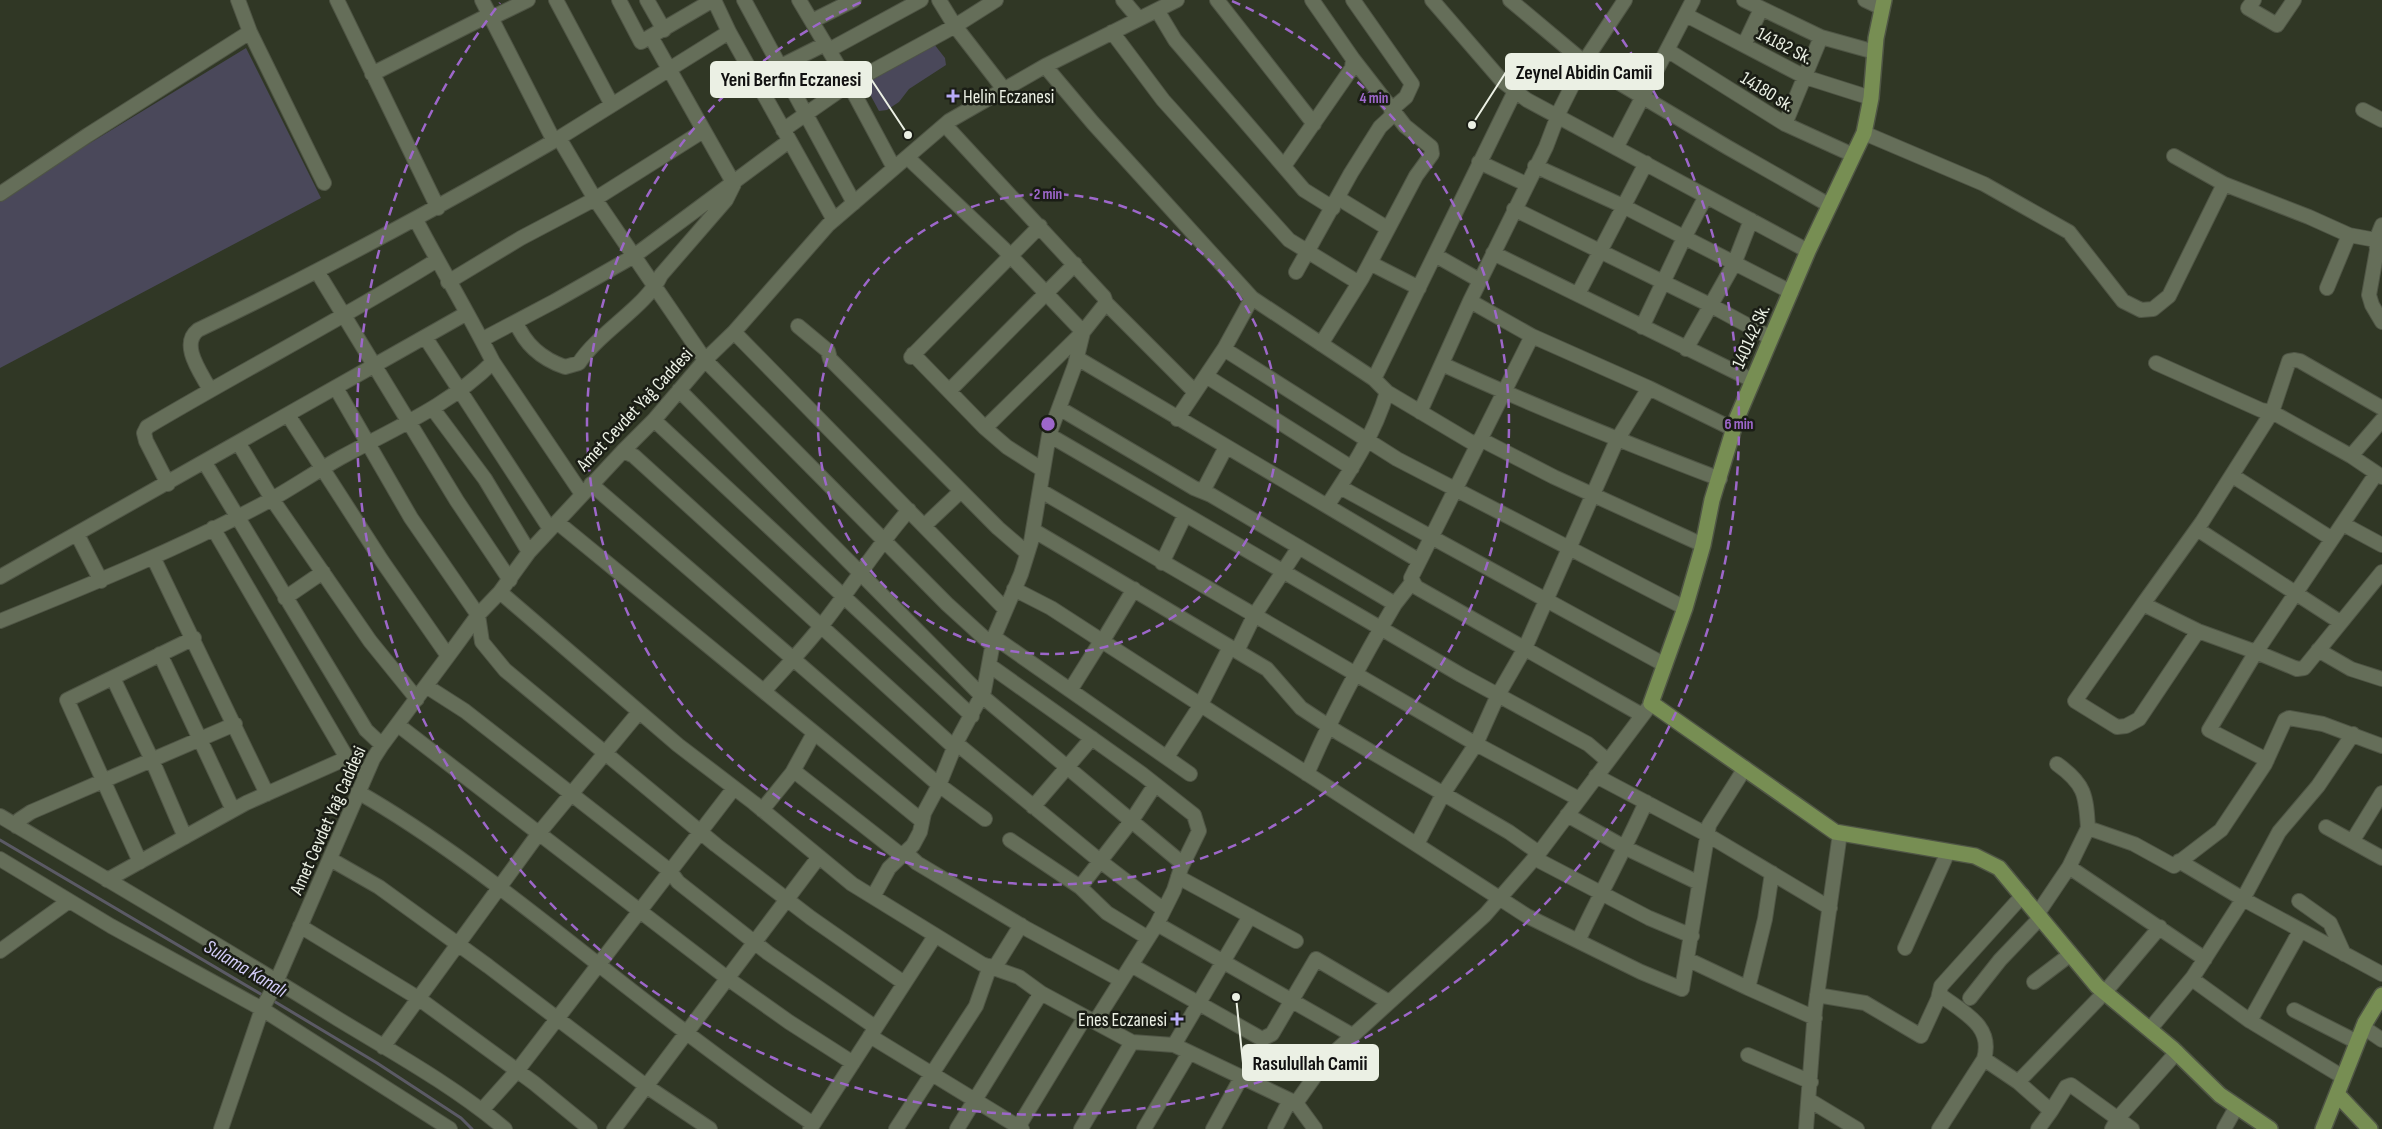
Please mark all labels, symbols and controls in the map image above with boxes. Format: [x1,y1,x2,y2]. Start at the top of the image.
street label: 14182 Sk. [1752,23,1816,70]
callout: Zeynel Abidin Camii [1506,54,1663,89]
text: Zeynel Abidin Camii [1516,61,1652,85]
callout: Yeni Berfin Eczanesi [711,62,871,97]
street label: 14180 sk. [1736,67,1798,118]
text: Yeni Berfin Eczanesi [721,68,861,92]
place label: Helin Eczanesi [963,86,1054,109]
text: 4 min [1360,89,1388,108]
marker: Helin Eczanesi [947,90,959,102]
text: 2 min [1034,185,1062,204]
street label: 140142 Sk. [1727,301,1776,372]
street label: Amet Cevdet Yağ Caddesi [571,344,698,477]
centre of rings [1039,415,1057,433]
text: 6 min [1724,415,1754,434]
street label: Amet Cevdet Yağ Caddesi [285,743,371,899]
water label: Sulama Kanalı [200,935,292,1003]
place label: Enes Eczanesi [1078,1009,1167,1032]
marker: Enes Eczanesi [1171,1013,1183,1025]
callout: Rasulullah Camii [1243,1045,1378,1080]
text: Rasulullah Camii [1253,1052,1367,1076]

